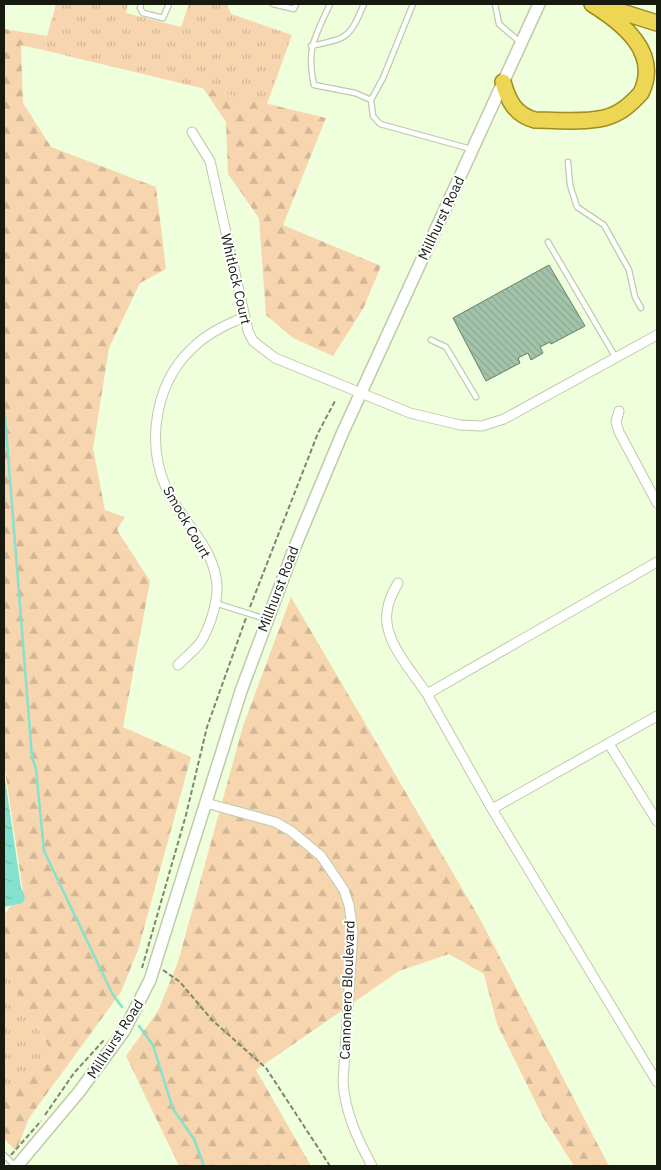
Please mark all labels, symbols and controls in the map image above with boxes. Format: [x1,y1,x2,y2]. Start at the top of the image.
street label: Millhurst Road [414,173,468,263]
street label: Whitlock Court [217,232,255,326]
street label: Smock Court [159,483,215,561]
street label: Millhurst Road [253,543,303,635]
street label: Cannonero Bloulevard [336,920,358,1060]
street label: Millhurst Road [83,996,147,1082]

